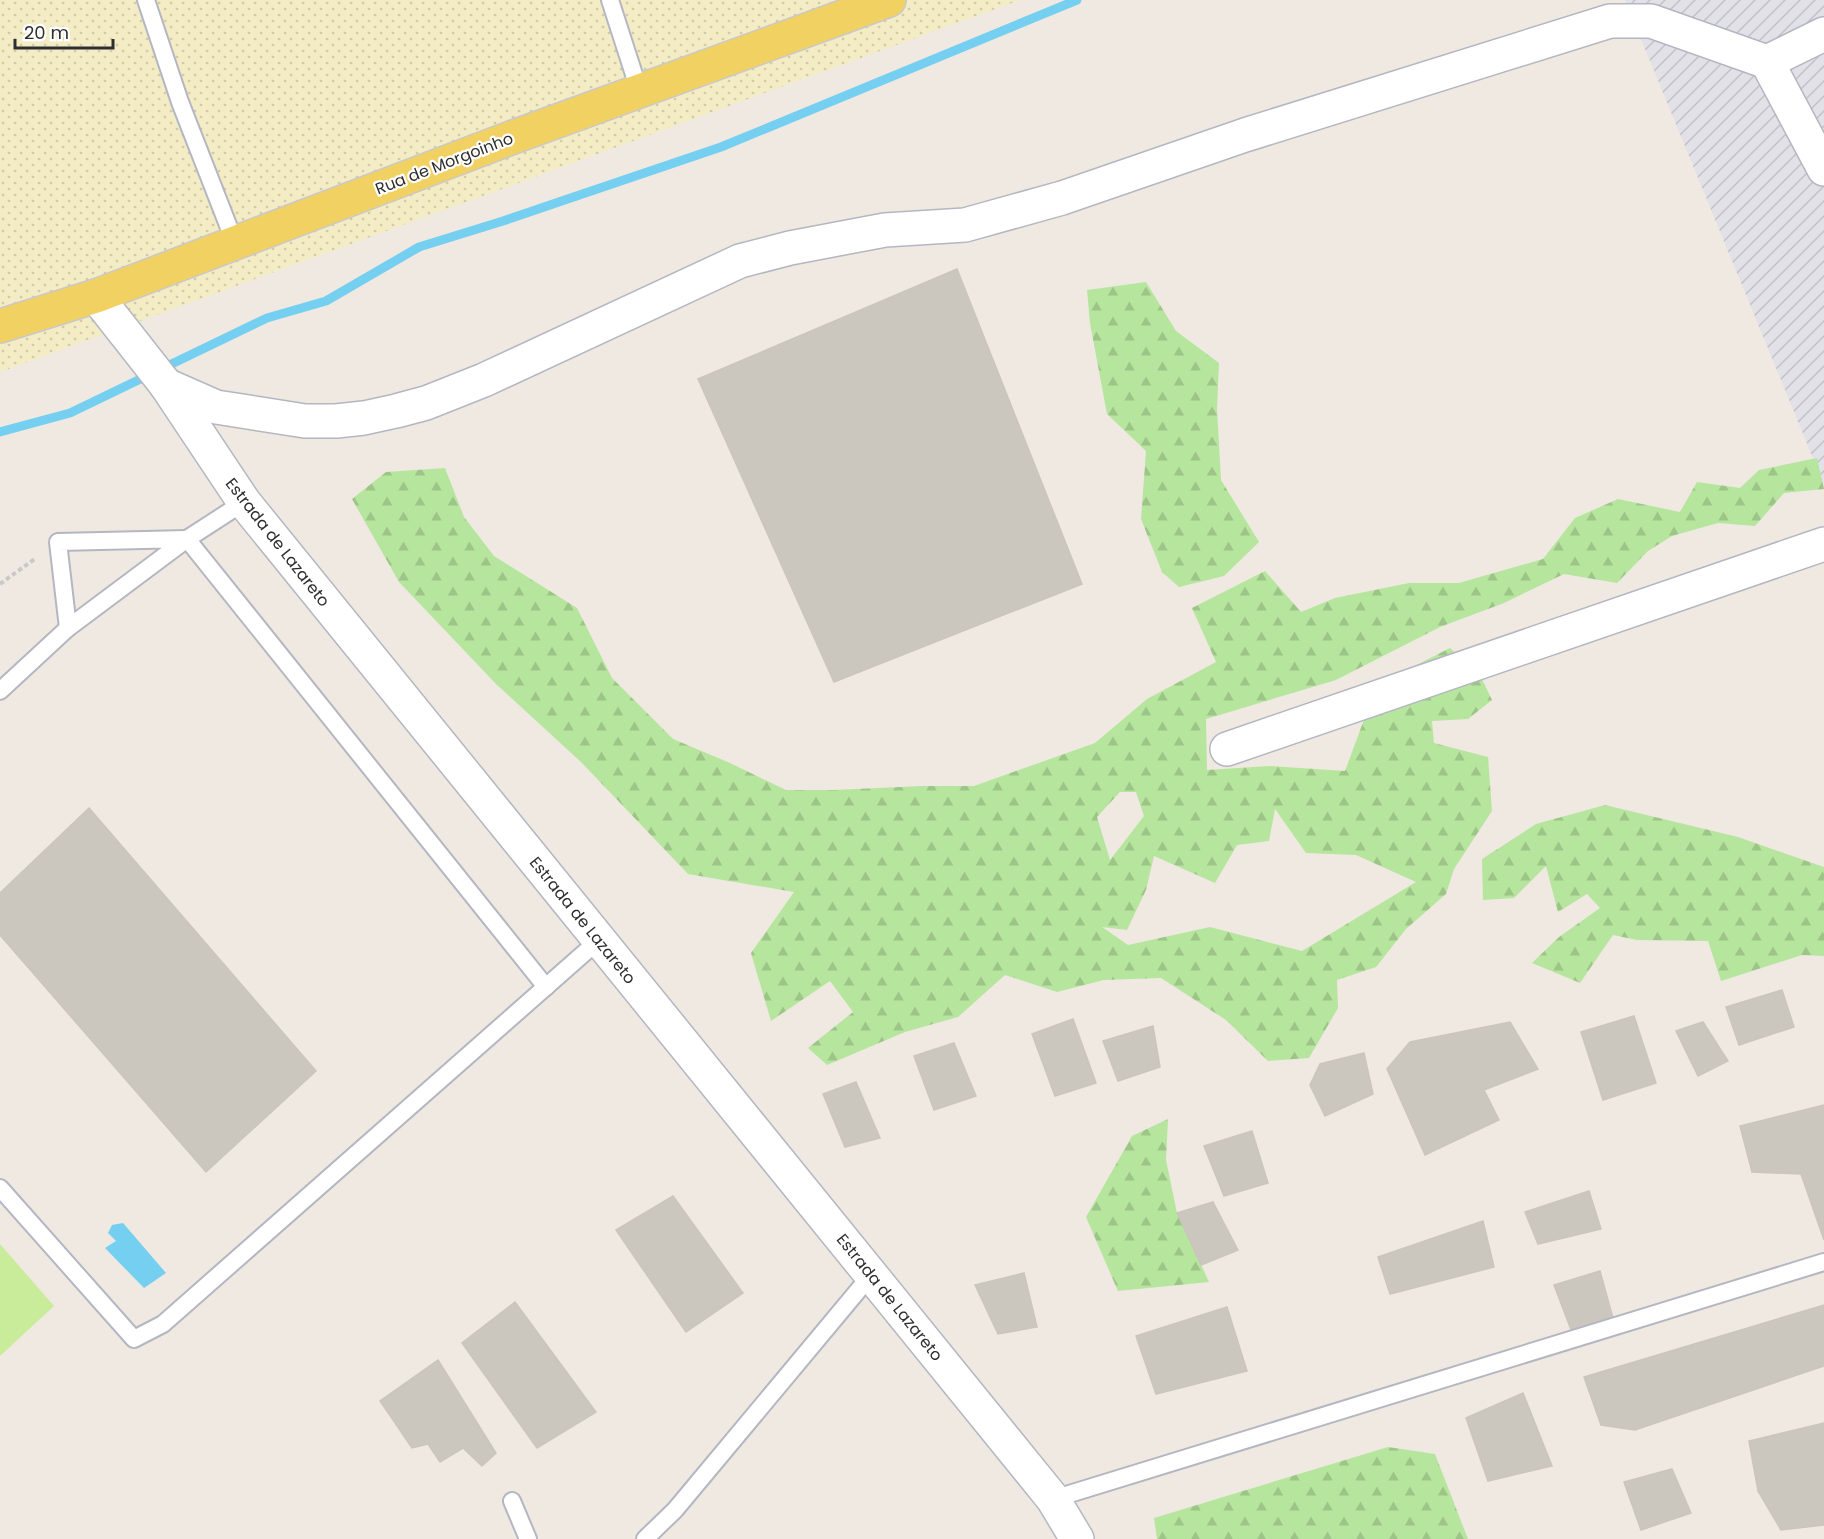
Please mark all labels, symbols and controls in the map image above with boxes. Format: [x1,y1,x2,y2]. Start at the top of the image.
scale bar [15,12,112,50]
text: 20 m [24,20,69,45]
street label: Rua de Morgoinho [372,127,516,200]
street label: Estrada de Lazareto [220,473,335,612]
street label: Estrada de Lazareto [524,852,641,989]
street label: Estrada de Lazareto [831,1229,948,1366]

